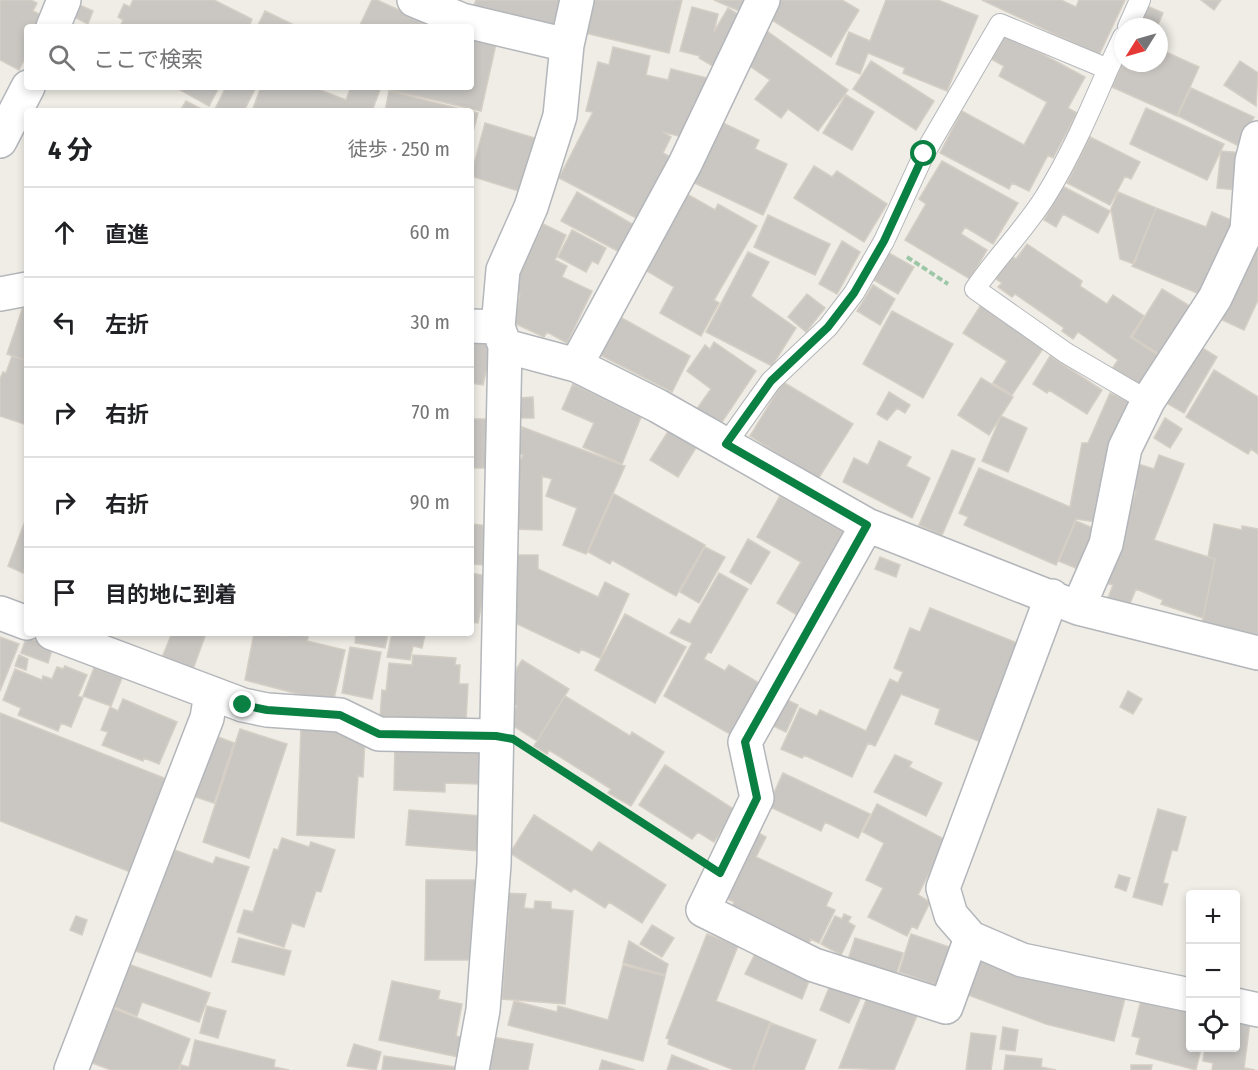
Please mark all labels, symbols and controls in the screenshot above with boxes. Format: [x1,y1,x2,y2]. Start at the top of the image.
north arrow [1114,18,1168,72]
search box [24,24,474,90]
icon: search [45,41,78,74]
text: ここで検索 [93,46,203,73]
text: 4 分 [48,135,93,166]
text: 徒歩 · 250 m [348,137,450,161]
route start [910,140,936,166]
icon: ahead [48,216,81,249]
text: 60 m [410,220,450,244]
text: 直進 [105,221,149,248]
icon: left [48,306,81,339]
text: 30 m [410,310,450,334]
text: 左折 [105,311,149,338]
icon: right [48,396,81,429]
text: 70 m [412,400,450,424]
text: 右折 [105,401,149,428]
icon: right [48,486,81,519]
text: 90 m [410,490,450,514]
text: 右折 [105,491,149,518]
icon: arrive [48,576,81,609]
text: 目的地に到着 [105,581,237,608]
route end [229,691,255,717]
map controls [1186,890,1240,1052]
button: + [1186,890,1240,944]
button: − [1186,944,1240,998]
button: locate [1186,998,1240,1052]

